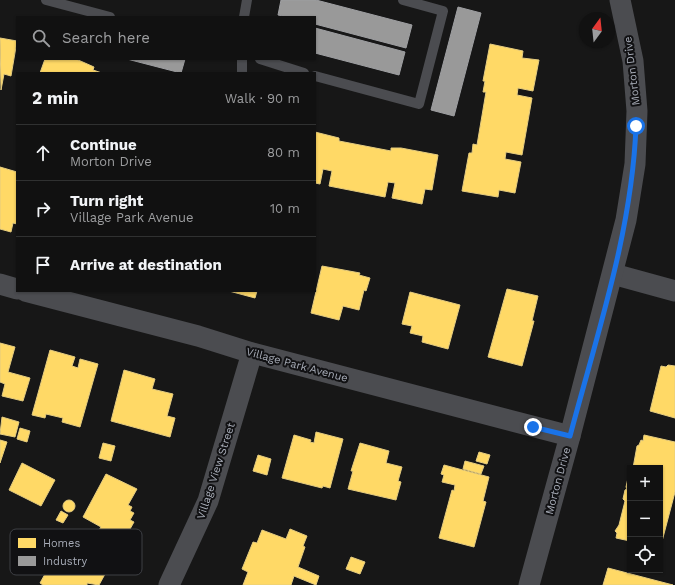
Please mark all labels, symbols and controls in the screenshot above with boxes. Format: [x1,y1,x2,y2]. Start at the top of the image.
north arrow [579,12,615,48]
search box [16,16,316,60]
icon: search [30,27,52,49]
text: Search here [62,29,150,47]
street label: Morton Drive [621,36,643,106]
text: 2 min [32,88,78,108]
text: Walk · 90 m [225,91,300,106]
route start [627,117,645,135]
text: Continue [70,136,137,154]
icon: ahead [32,142,54,164]
text: 80 m [267,145,300,160]
text: Morton Drive [70,154,152,169]
text: Turn right [70,192,143,210]
icon: right [32,198,54,220]
text: 10 m [270,201,300,216]
text: Village Park Avenue [70,210,194,225]
icon: arrive [32,254,54,276]
text: Arrive at destination [70,256,222,274]
street label: Village Park Avenue [245,345,349,385]
route end [524,418,542,436]
street label: Village View Street [194,421,238,521]
street label: Morton Drive [543,446,573,516]
map controls [627,465,663,573]
button: + [627,465,663,501]
button: − [627,501,663,537]
legend [10,529,142,575]
text: Homes [43,537,80,550]
button: locate [627,537,663,573]
text: Industry [43,555,88,568]

